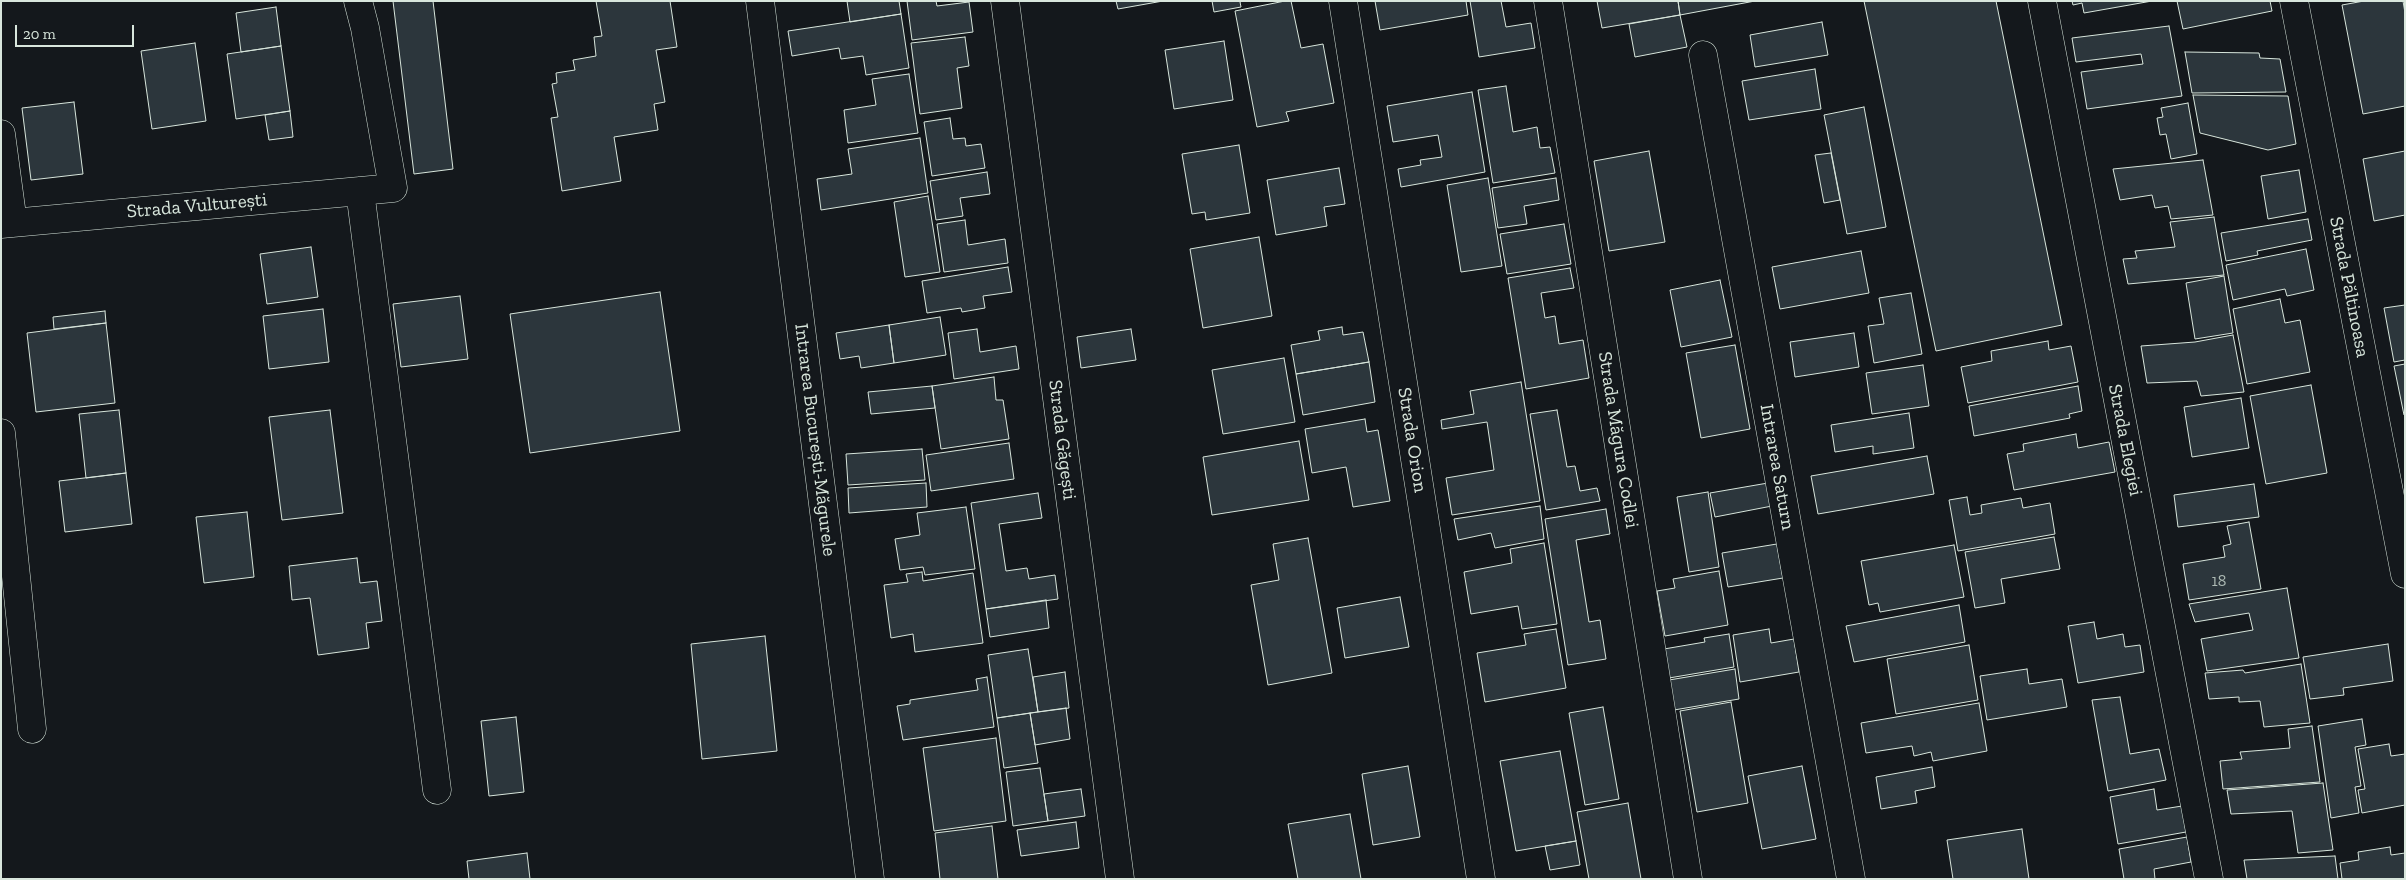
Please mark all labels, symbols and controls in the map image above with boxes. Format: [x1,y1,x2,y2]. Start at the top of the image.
scale bar [18,15,136,47]
text: 20 m [23,25,56,43]
street label: Strada Vulturești [126,189,268,223]
street label: Strada Păltinoasa [2324,215,2374,359]
street label: Intrarea București-Măgurele [789,322,841,558]
street label: Strada Măgura Codlei [1593,350,1643,530]
street label: Strada Găgești [1043,379,1081,501]
street label: Strada Elegiei [2103,382,2147,498]
street label: Strada Orion [1392,386,1432,494]
street label: Intrarea Saturn [1755,402,1799,532]
house number: 18 [2212,571,2226,591]

